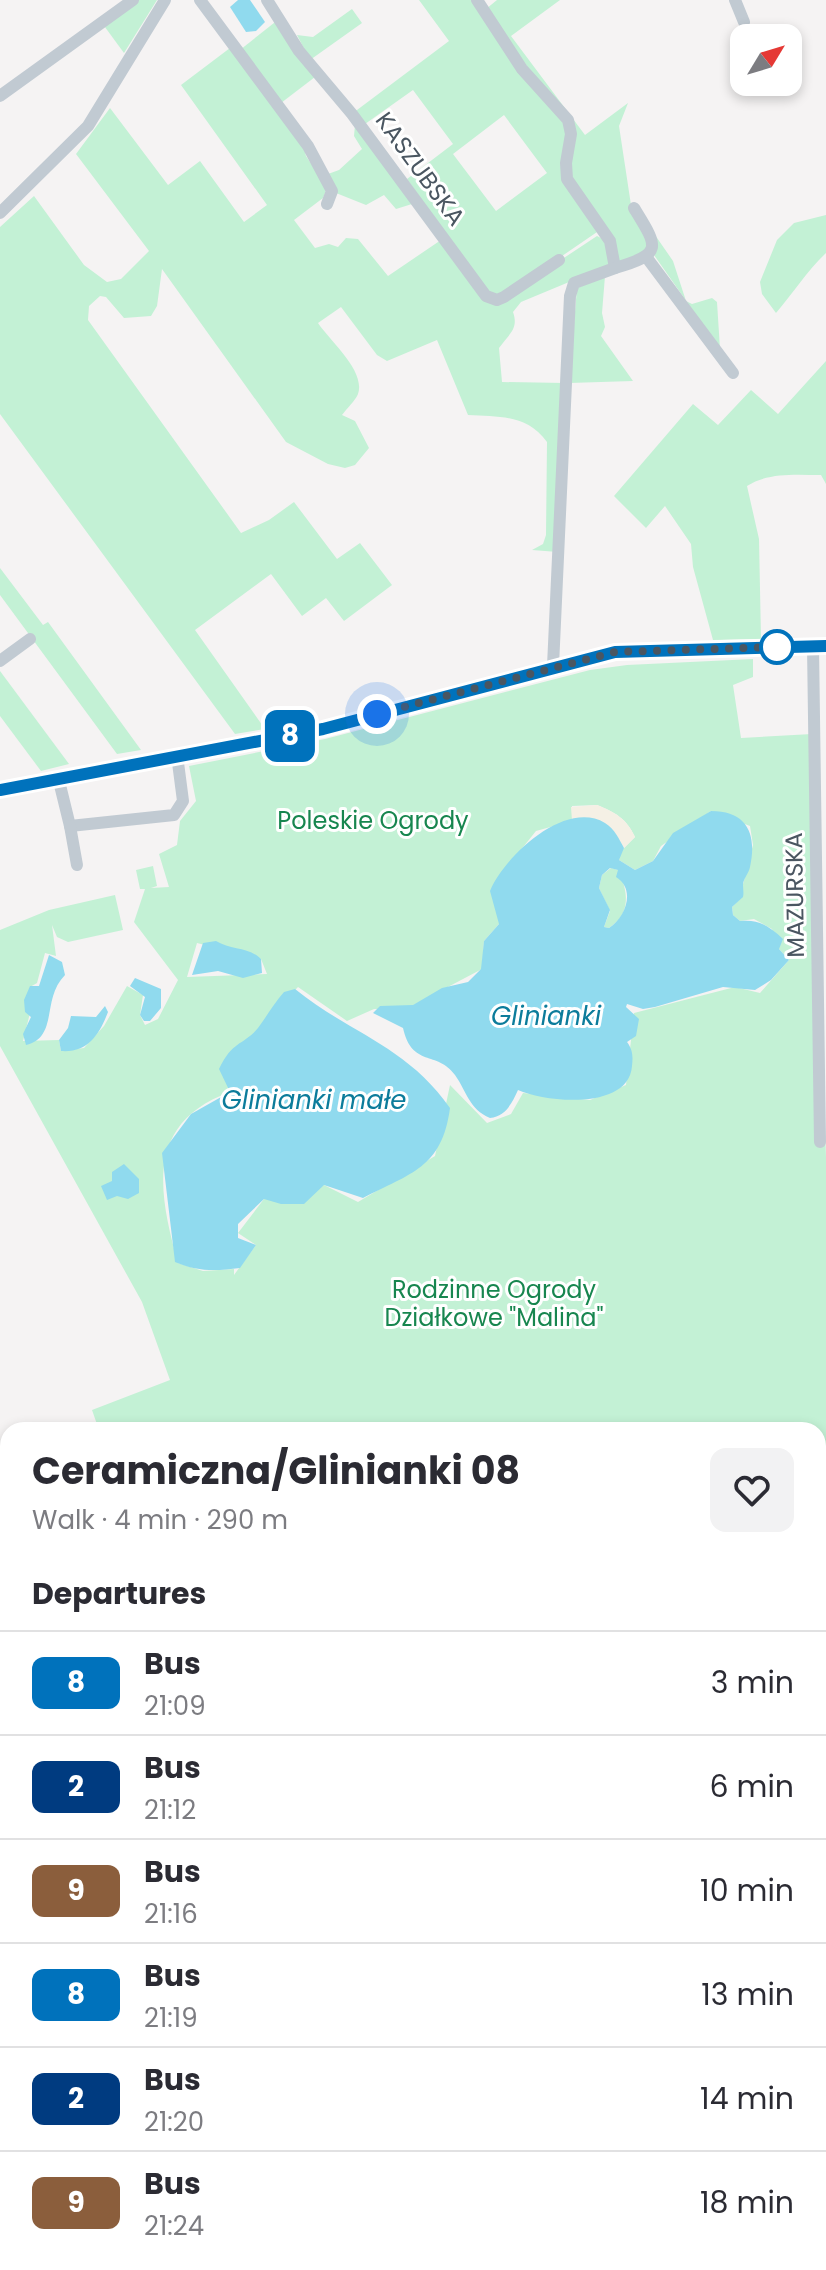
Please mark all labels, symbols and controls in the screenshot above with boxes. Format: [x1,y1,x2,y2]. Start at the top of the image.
north arrow [730,24,802,96]
map controls [730,24,802,96]
street label: KASZUBSKA [368,105,473,232]
unlabelled marker [760,630,794,664]
your location [357,694,397,734]
line badge: 8 [264,710,316,762]
text: 8 [281,716,299,755]
park label: Poleskie Ogrody [277,804,469,837]
street label: MAZURSKA [777,832,812,958]
water label: Glinianki [491,998,602,1034]
water label: Glinianki małe [222,1082,406,1118]
park label: Rodzinne Ogrody Działkowe "Malina" [384,1273,604,1334]
text: Ceramiczna/Glinianki 08 [32,1444,520,1497]
button: heart [710,1448,794,1532]
text: Walk · 4 min · 290 m [32,1502,288,1538]
text: Departures [32,1572,206,1615]
text: Bus [144,1642,201,1685]
text: 3 min [711,1661,794,1704]
text: 8 [67,1663,85,1702]
text: 21:09 [144,1688,206,1724]
text: Bus [144,1746,201,1789]
text: 6 min [709,1765,794,1808]
text: 2 [68,1767,84,1806]
text: 21:12 [144,1792,196,1828]
text: Bus [144,1850,201,1893]
text: 10 min [700,1869,794,1912]
text: 9 [67,1871,85,1910]
text: 21:16 [144,1896,198,1932]
text: Bus [144,1954,201,1997]
text: 13 min [701,1973,794,2016]
text: 8 [67,1975,85,2014]
text: 21:19 [144,2000,198,2036]
text: Bus [144,2058,201,2101]
text: 14 min [700,2077,794,2120]
text: 2 [68,2079,84,2118]
text: 21:20 [144,2104,204,2140]
text: Bus [144,2162,201,2205]
text: 18 min [700,2181,794,2224]
text: 9 [67,2183,85,2222]
text: 21:24 [144,2208,204,2244]

